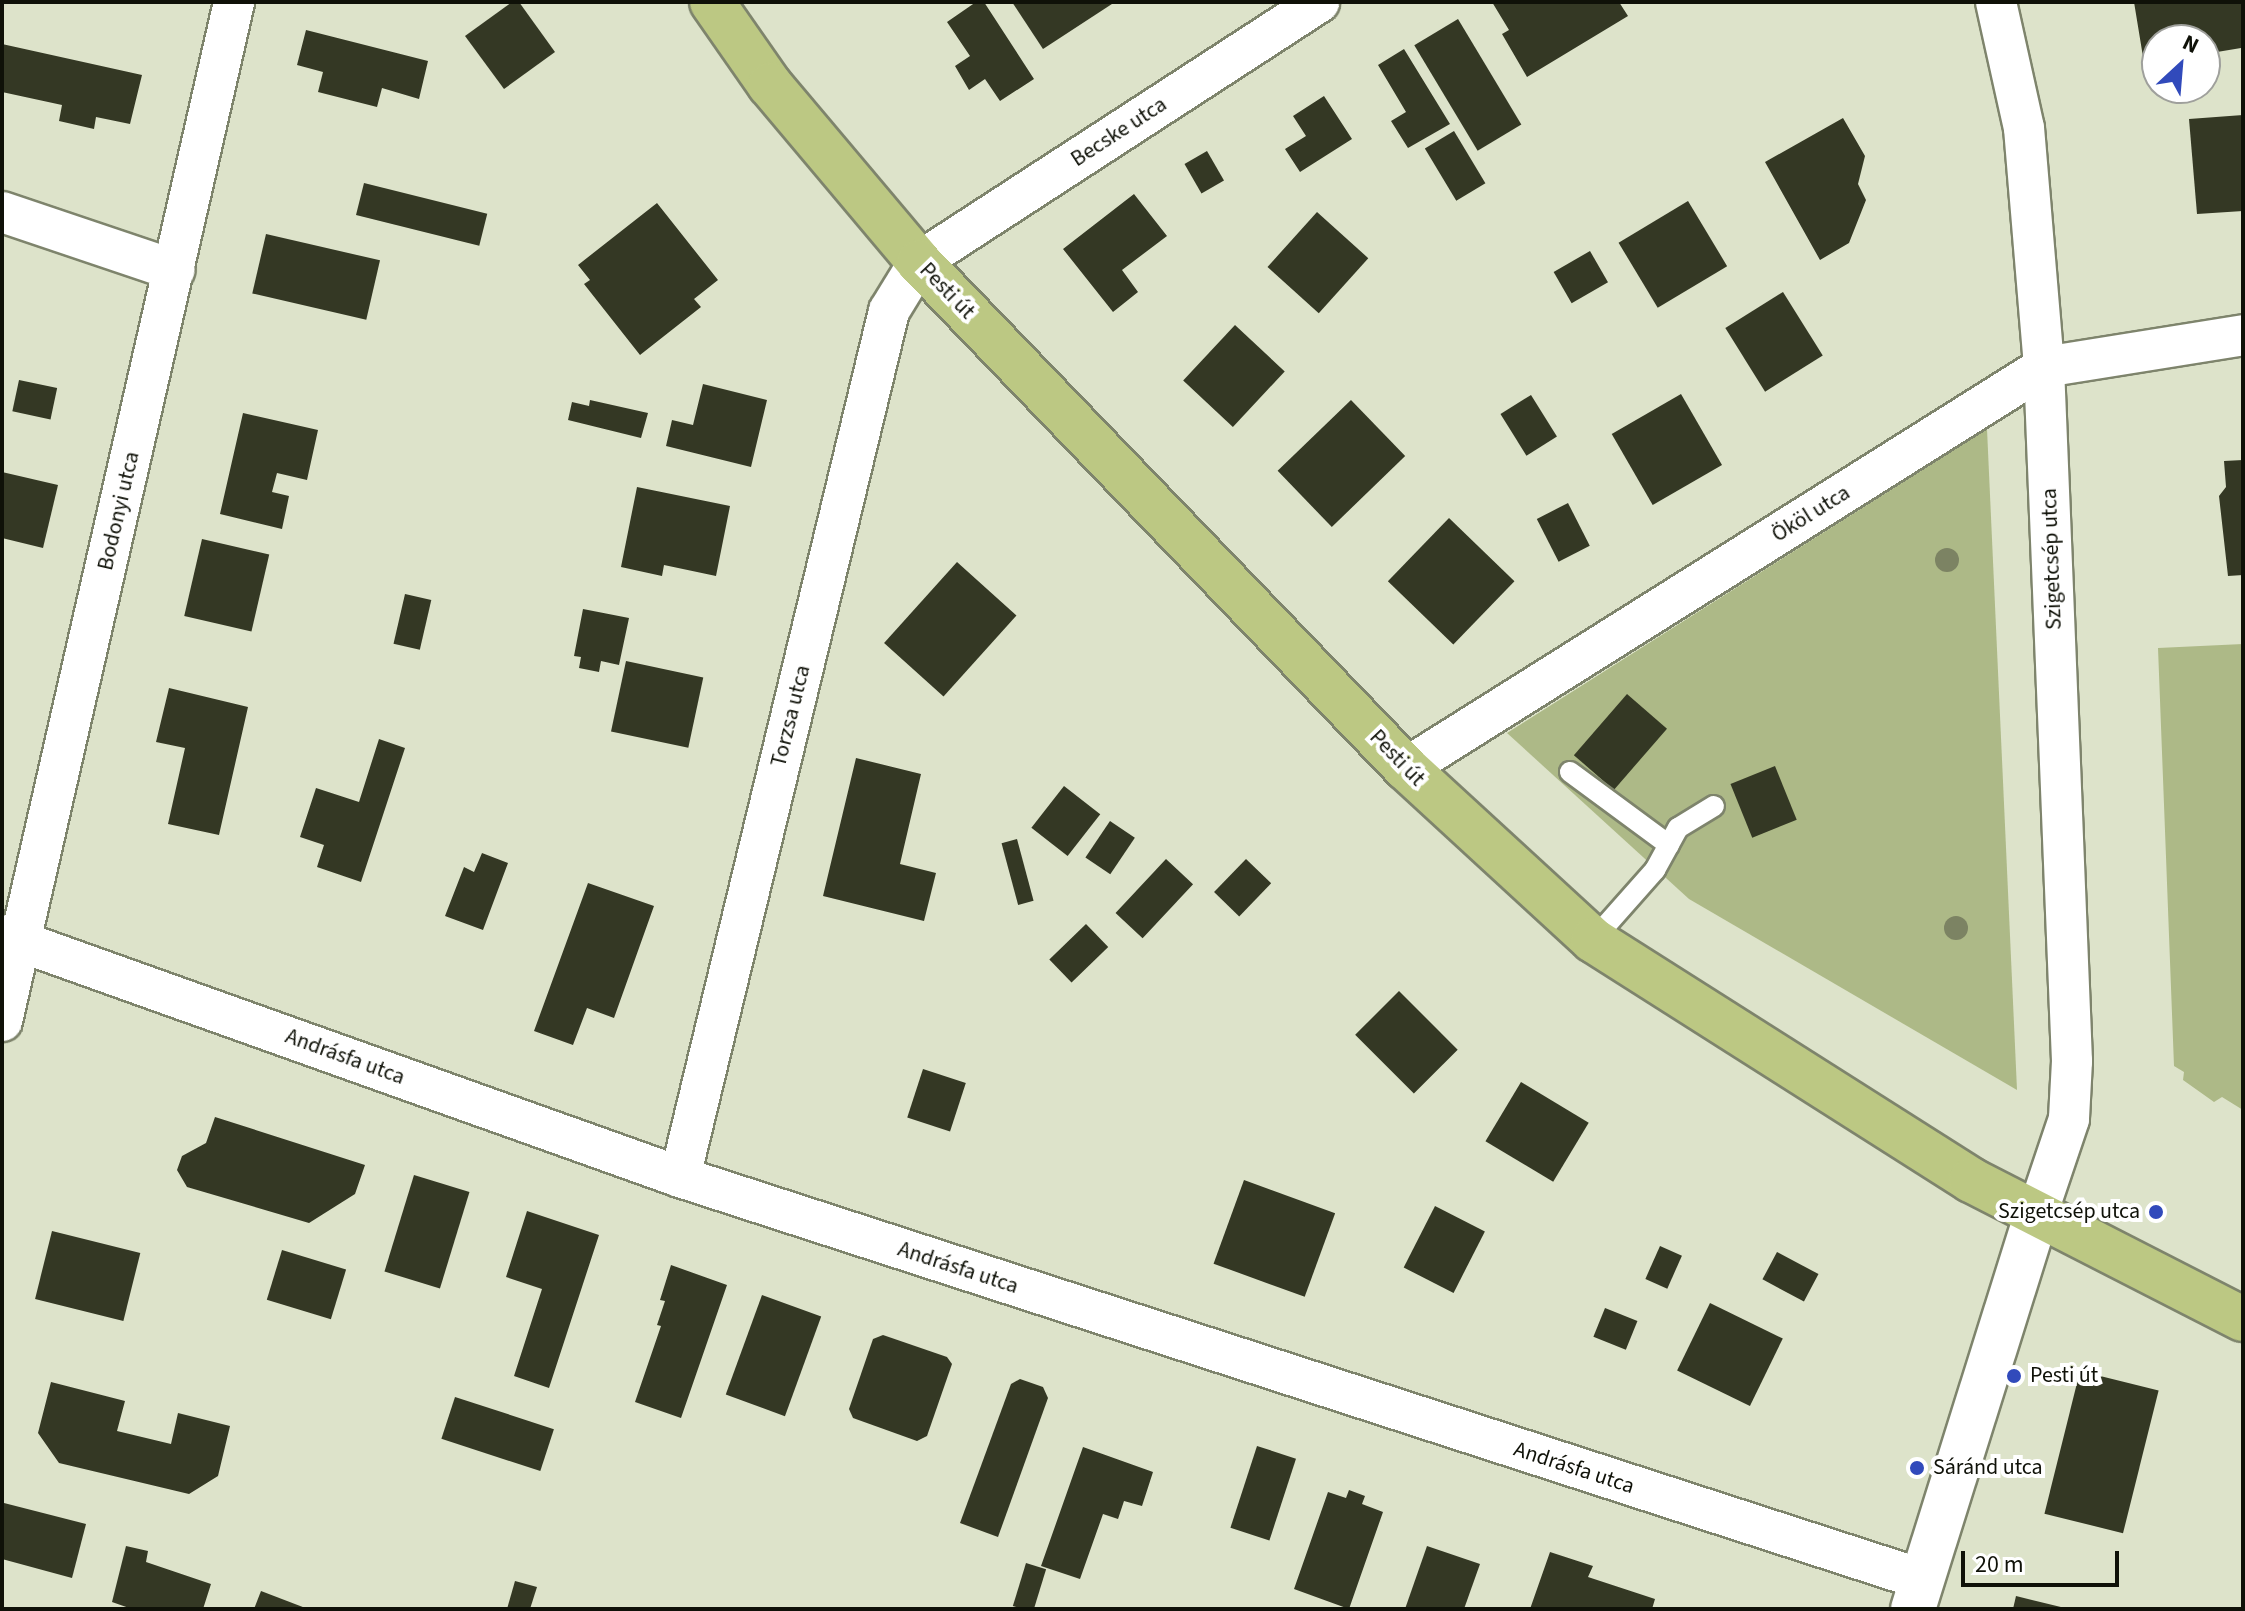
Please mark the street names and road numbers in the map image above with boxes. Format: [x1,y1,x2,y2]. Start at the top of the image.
street label: Becske utca [1066,91,1172,173]
street label: Pesti út [914,257,980,325]
street label: Bodonyi utca [93,449,145,573]
street label: Ököl utca [1767,480,1855,548]
street label: Szigetcsép utca [2036,488,2068,630]
street label: Torzsa utca [766,662,816,770]
street label: Pesti út [1364,724,1430,792]
street label: Andrásfa utca [282,1023,408,1091]
street label: Andrásfa utca [894,1236,1022,1300]
street label: Andrásfa utca [1510,1436,1638,1500]

